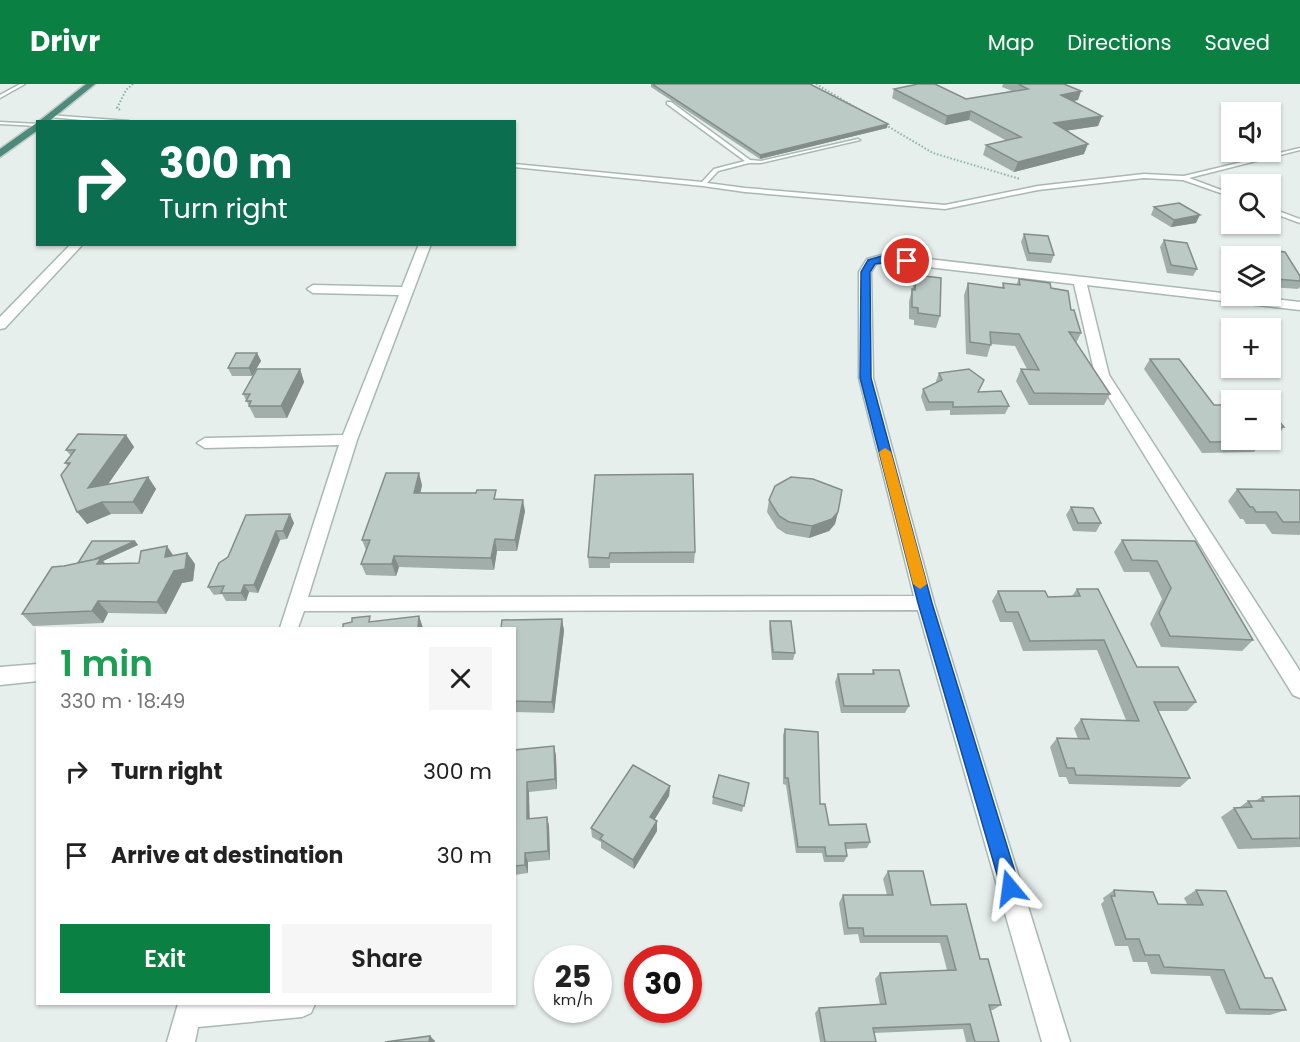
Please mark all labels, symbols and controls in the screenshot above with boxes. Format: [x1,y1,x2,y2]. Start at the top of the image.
text: Drivr [30,22,100,61]
text: Map [988,28,1034,57]
text: Directions [1067,28,1171,57]
text: Saved [1204,28,1270,57]
map controls [1221,102,1281,450]
button: sound [1221,102,1281,162]
text: 300 m [159,134,293,193]
icon: right [60,144,138,222]
button: search [1221,174,1281,234]
text: Turn right [159,190,288,227]
pin [881,235,932,286]
icon: arrive [890,244,923,277]
button: layers [1221,246,1281,306]
button: + [1221,318,1281,378]
button: − [1221,390,1281,450]
text: 1 min [60,638,153,689]
button: close [429,647,492,710]
text: 330 m · 18:49 [60,687,185,715]
icon: right [60,755,93,788]
text: Turn right [111,756,222,787]
text: 300 m [423,756,492,787]
icon: arrive [60,839,93,872]
text: Arrive at destination [111,840,343,871]
text: 30 m [437,840,492,871]
position arrow [978,856,1042,920]
button: Exit [60,924,270,993]
button: Share [282,924,492,993]
speed limit sign: 30 [624,945,702,1023]
text: 25 [555,955,591,998]
text: km/h [553,989,593,1010]

